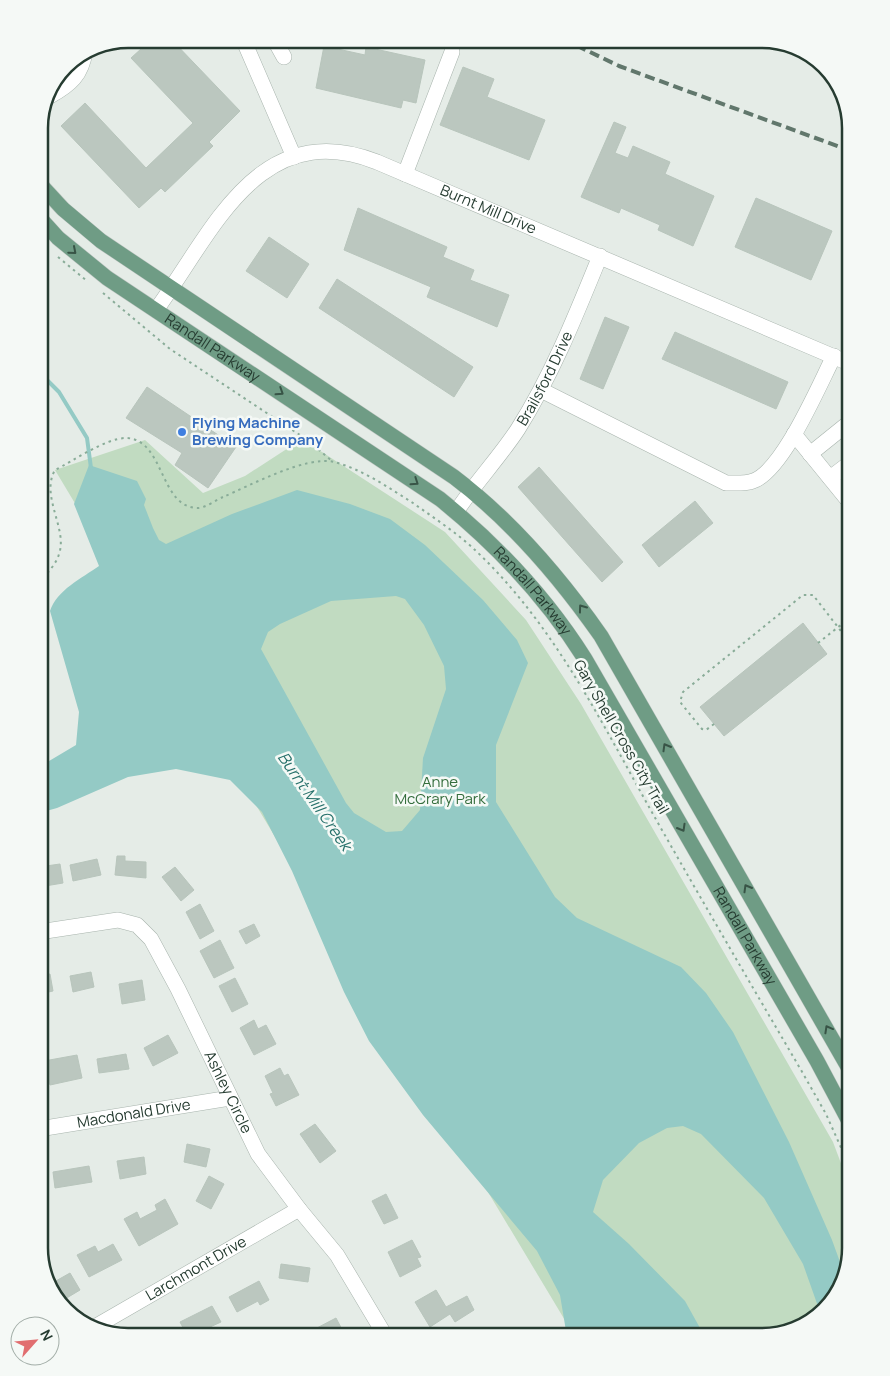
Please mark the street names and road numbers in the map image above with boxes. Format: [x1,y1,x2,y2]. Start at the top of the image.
street label: Burnt Mill Drive [437,179,540,239]
street label: Randall Parkway [161,308,265,387]
street label: Brailsford Drive [512,327,577,430]
street label: Randall Parkway [489,541,577,639]
street label: Gary Shell Cross City Trail [569,656,674,818]
street label: Randall Parkway [709,883,782,989]
street label: Ashley Circle [200,1047,258,1137]
street label: Macdonald Drive [75,1094,192,1133]
street label: Larchmont Drive [142,1231,250,1305]

